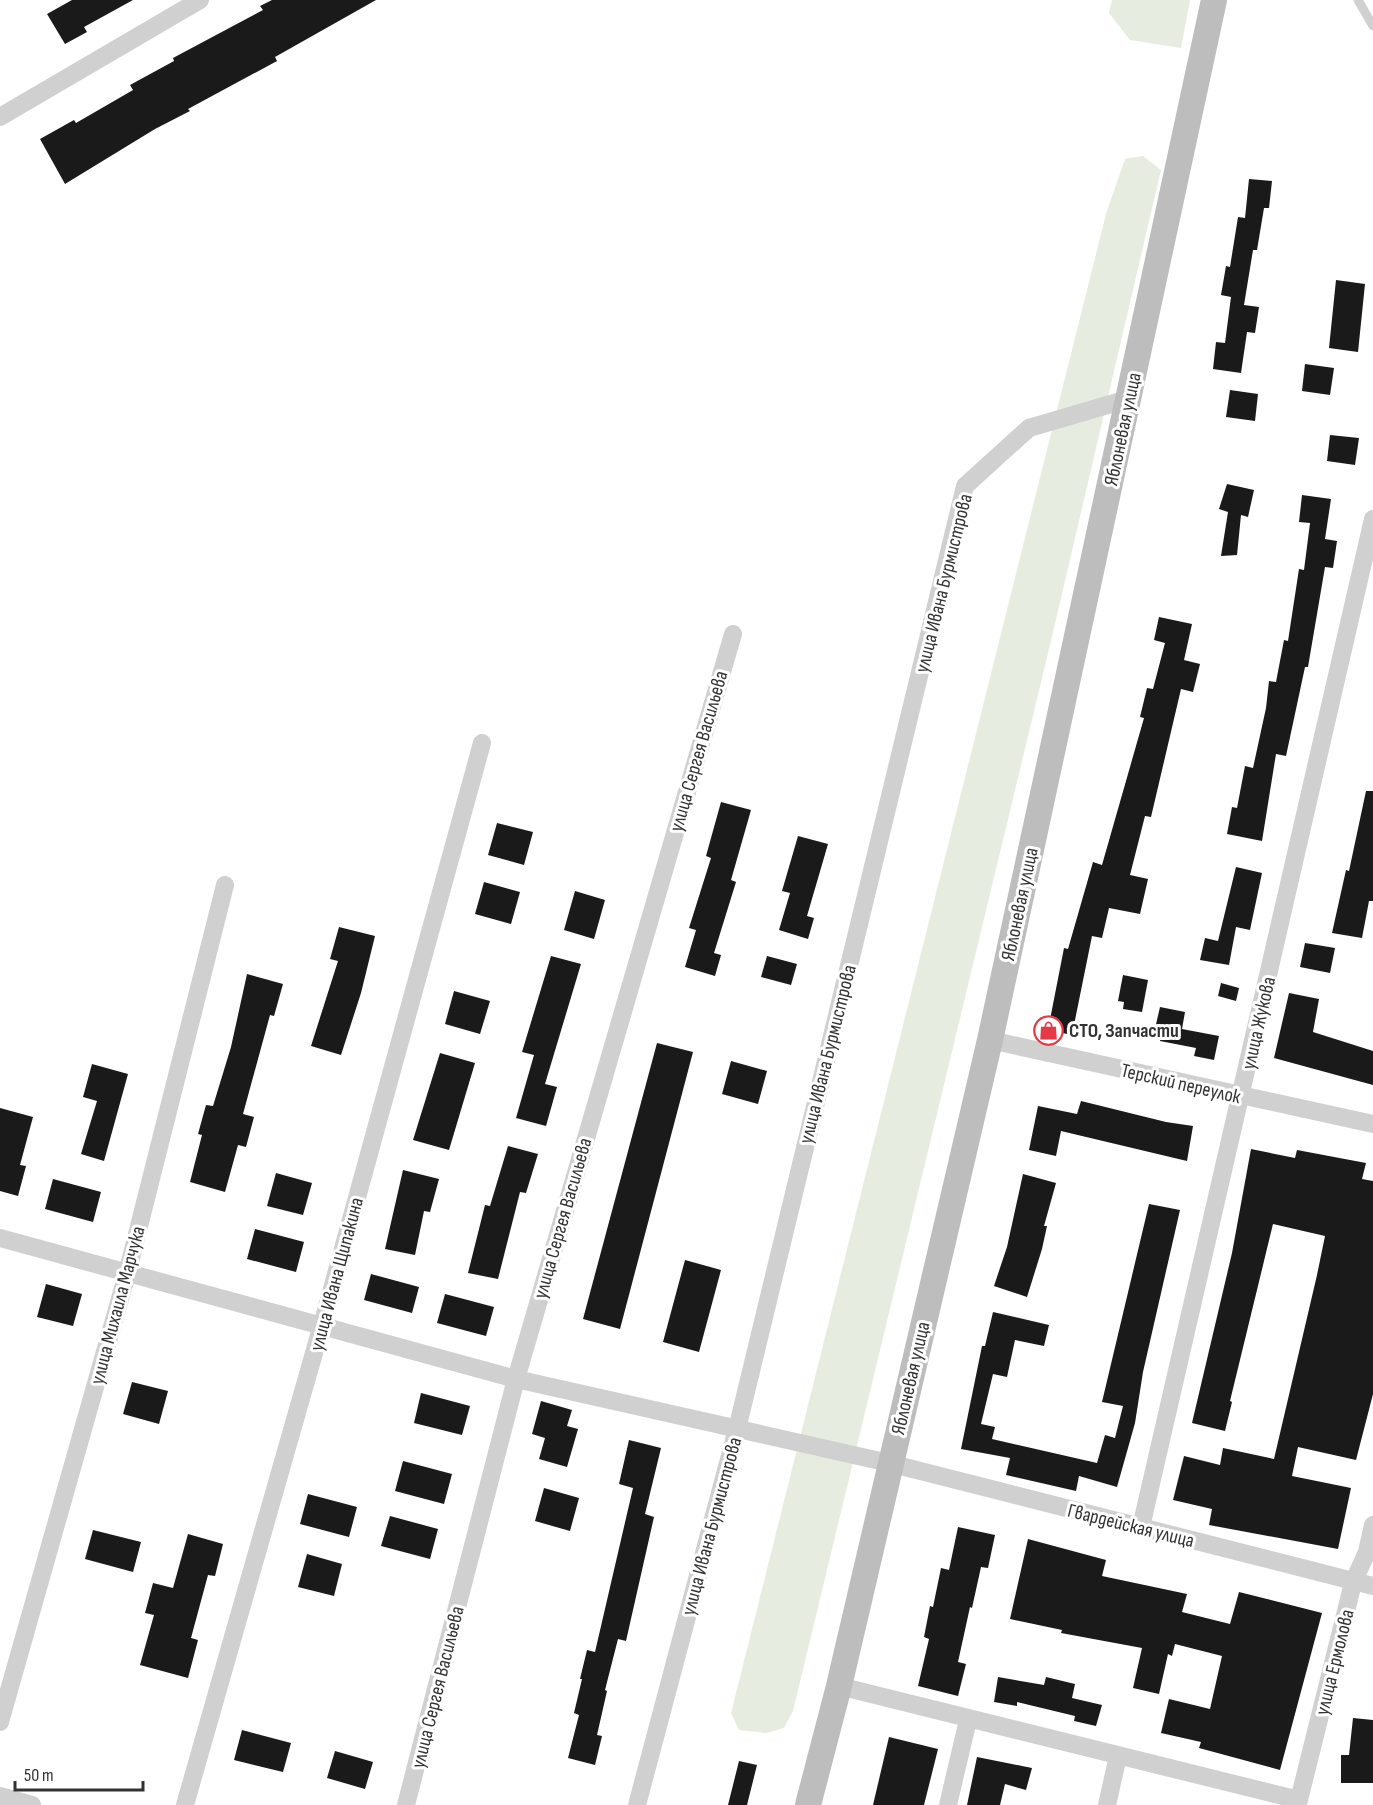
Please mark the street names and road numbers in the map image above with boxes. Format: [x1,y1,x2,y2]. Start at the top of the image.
street label: Яблоневая улица [1099,370,1147,488]
street label: улица Ивана Бурмистрова [910,491,978,675]
street label: улица Сергея Васильева [665,668,733,834]
street label: Яблоневая улица [996,845,1044,963]
street label: улица Ивана Бурмистрова [794,962,862,1146]
street label: улица Жукова [1237,974,1281,1072]
street label: Терский переулок [1119,1059,1243,1109]
street label: улица Сергея Васильева [529,1135,597,1301]
street label: улица Ивана Щипакина [305,1195,369,1354]
street label: улица Михаила Марчука [85,1224,151,1387]
street label: Яблоневая улица [886,1319,936,1437]
street label: улица Ивана Бурмистрова [677,1435,747,1618]
street label: Гвардейская улица [1065,1499,1196,1553]
street label: улица Сергея Васильева [406,1604,470,1771]
street label: улица Ермолова [1310,1607,1360,1718]

